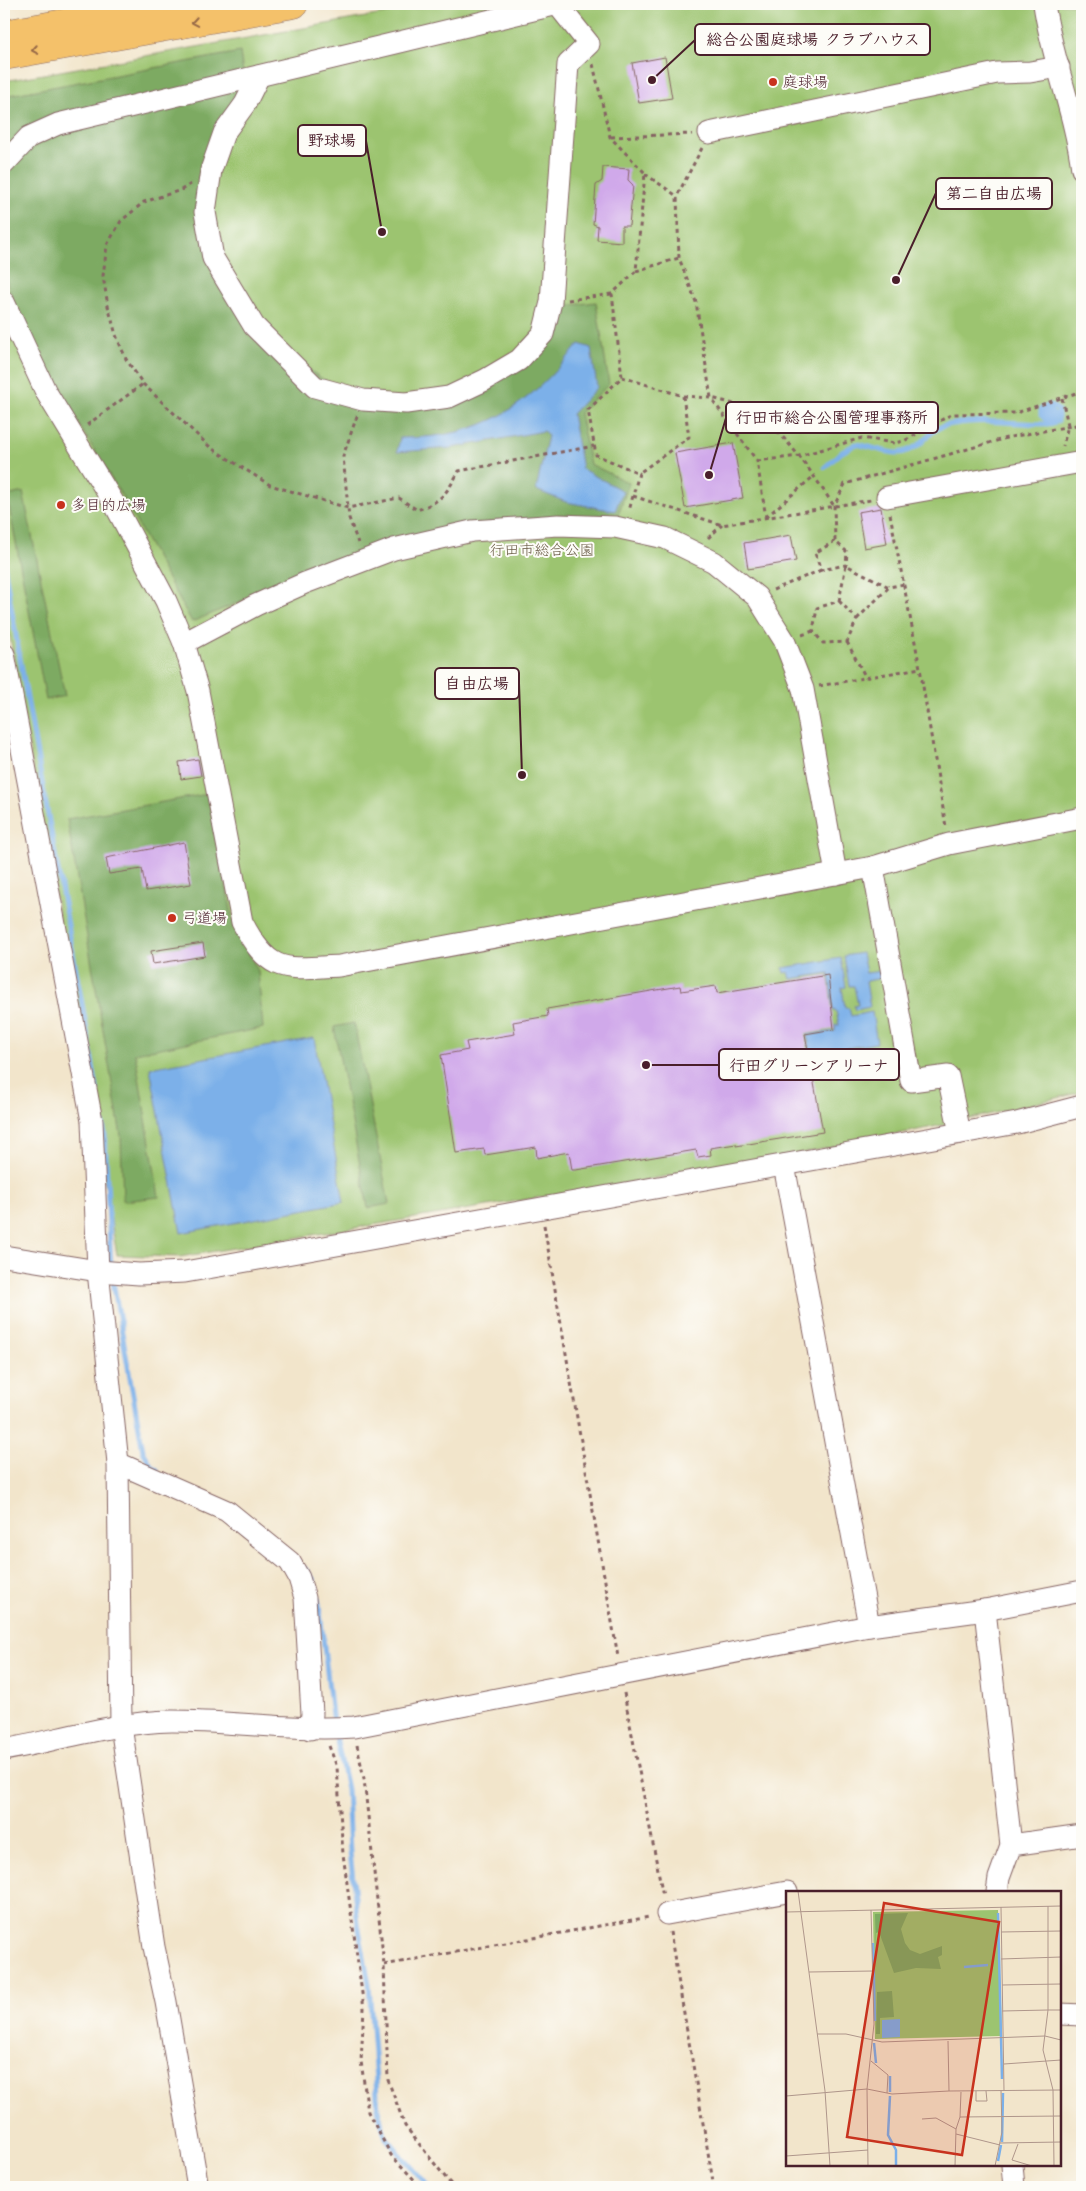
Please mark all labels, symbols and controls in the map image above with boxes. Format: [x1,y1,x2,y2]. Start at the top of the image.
one-way arrow [190,16,199,26]
callout: 総合公園庭球場 クラブハウス [695,24,930,55]
text: 総合公園庭球場 クラブハウス [706,29,920,51]
one-way arrow [30,45,39,55]
place label: 庭球場 [783,72,828,93]
marker: 庭球場 [767,76,779,88]
callout: 野球場 [298,125,366,156]
text: 野球場 [308,130,356,152]
callout: 第二自由広場 [936,178,1052,209]
text: 第二自由広場 [946,183,1042,205]
callout: 行田市総合公園管理事務所 [726,402,938,433]
text: 行田市総合公園管理事務所 [736,407,928,429]
place label: 多目的広場 [71,495,146,516]
marker: 多目的広場 [55,499,67,511]
park label: 行田市総合公園 [489,540,595,561]
callout: 自由広場 [435,668,519,699]
text: 自由広場 [445,673,509,695]
place label: 弓道場 [182,908,227,929]
marker: 弓道場 [166,912,178,924]
callout: 行田グリーンアリーナ [719,1049,899,1080]
text: 行田グリーンアリーナ [729,1055,889,1077]
inset map [786,1891,1061,2166]

